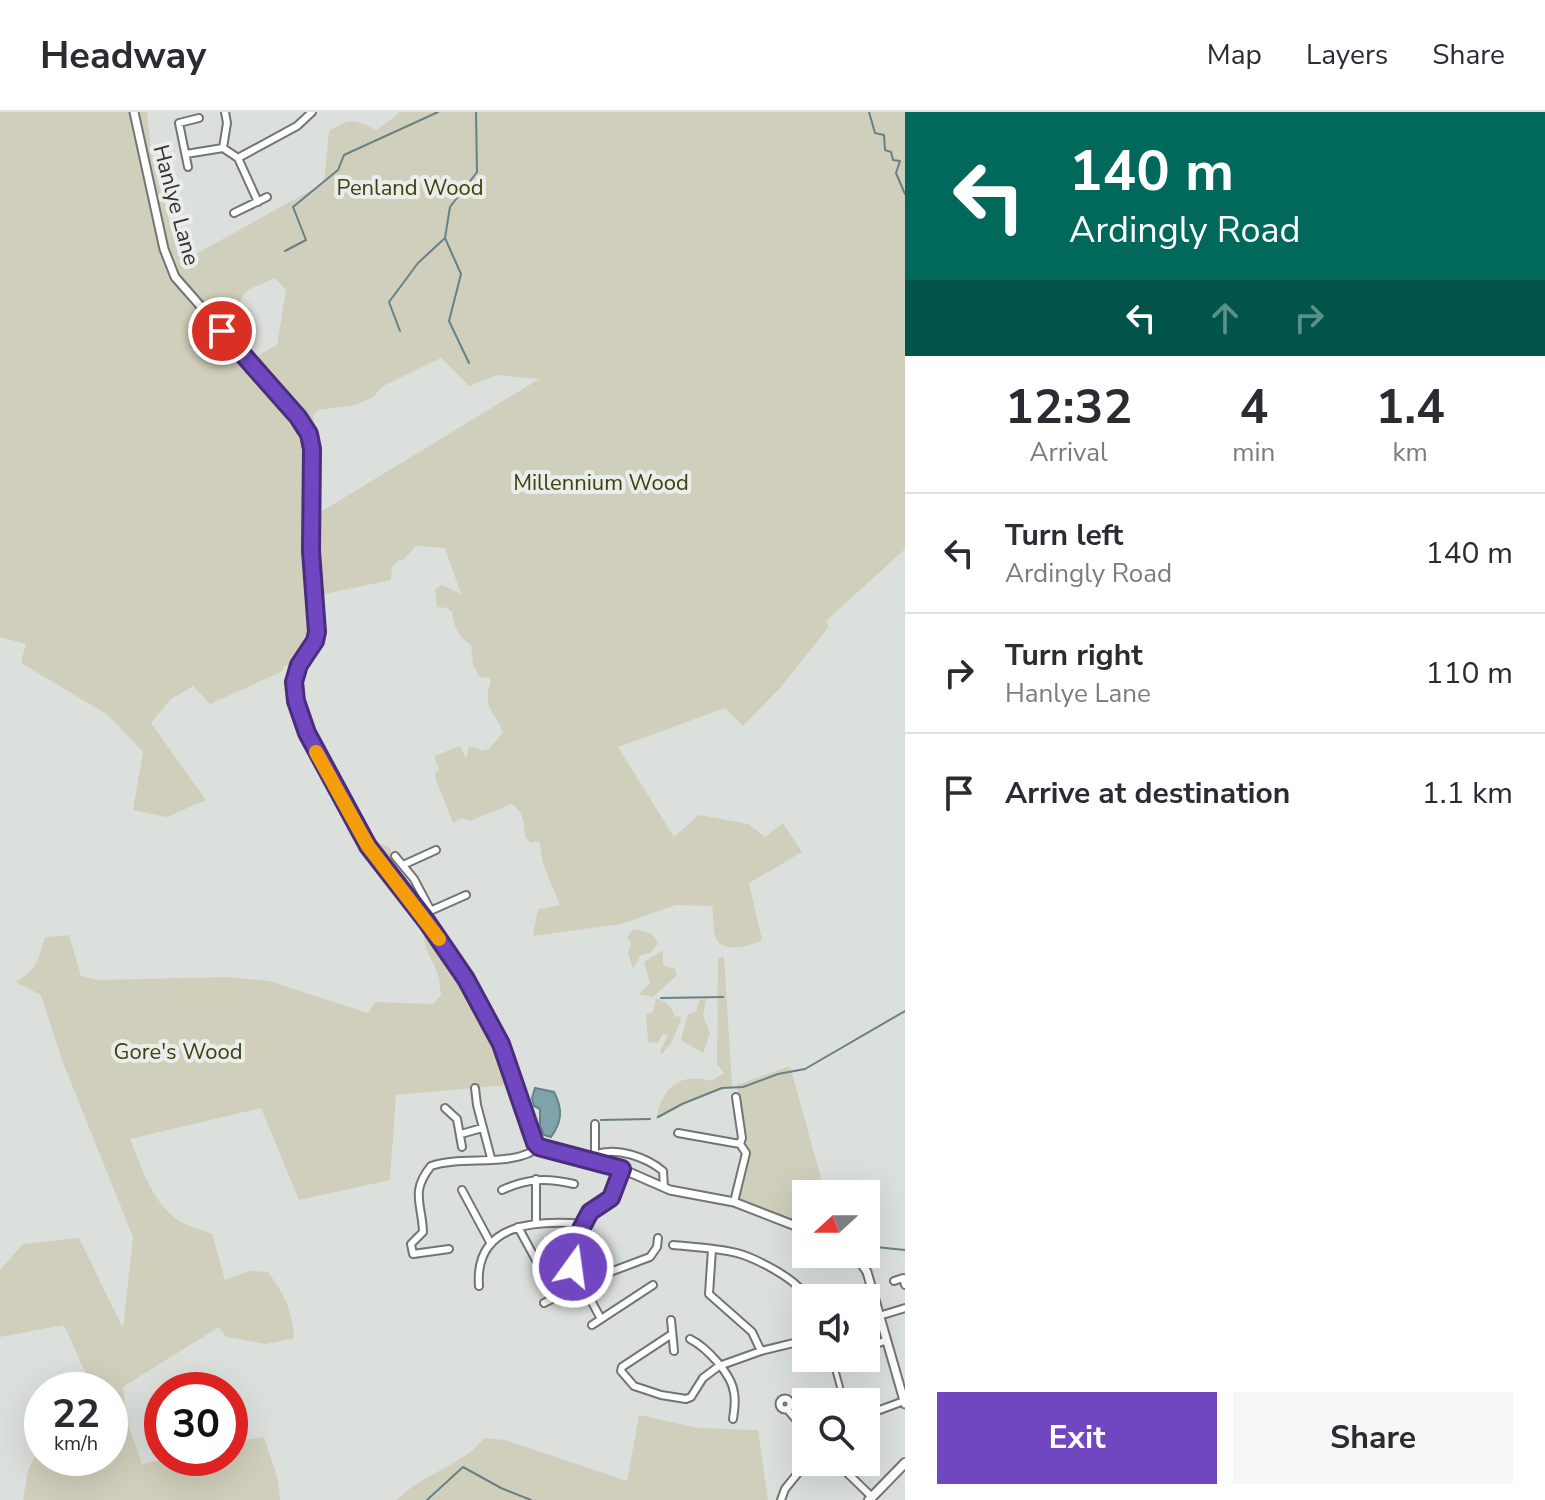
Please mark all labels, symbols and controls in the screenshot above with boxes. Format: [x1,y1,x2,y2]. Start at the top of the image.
text: Headway [40,30,206,81]
text: Map [1207,36,1262,74]
text: Layers [1306,36,1388,74]
text: Share [1432,36,1505,74]
text: 140 m [1069,133,1234,210]
street label: Hanlye Lane [146,141,206,269]
icon: left [937,144,1041,248]
park label: Penland Wood [336,173,484,203]
text: Ardingly Road [1069,206,1301,255]
icon: left [1119,296,1163,340]
icon: ahead [1203,296,1247,340]
icon: right [1287,296,1331,340]
pin [188,297,256,365]
icon: arrive [200,309,244,353]
text: 12:32 [1005,374,1132,440]
text: 4 [1239,374,1268,440]
text: 1.4 [1375,374,1445,440]
text: Arrival [1030,435,1108,470]
text: min [1232,435,1275,470]
text: km [1393,435,1428,470]
park label: Millennium Wood [513,468,689,498]
text: Turn left [1005,515,1123,556]
icon: left [937,531,981,575]
text: 140 m [1426,533,1513,574]
text: Ardingly Road [1005,556,1172,591]
text: Turn right [1005,635,1143,676]
icon: right [937,651,981,695]
text: 110 m [1426,653,1513,694]
text: Hanlye Lane [1005,676,1151,711]
icon: arrive [937,771,981,815]
text: Arrive at destination [1005,773,1290,814]
text: 1.1 km [1422,773,1513,814]
park label: Gore's Wood [114,1037,242,1067]
north arrow [792,1180,880,1268]
map controls [792,1180,880,1476]
position arrow [531,1225,615,1309]
button: sound [792,1284,880,1372]
speed limit sign: 30 [144,1372,248,1476]
text: 22 [52,1387,100,1441]
button: search [792,1388,880,1476]
button: Exit [937,1392,1217,1484]
button: Share [1233,1392,1513,1484]
text: km/h [54,1430,98,1457]

